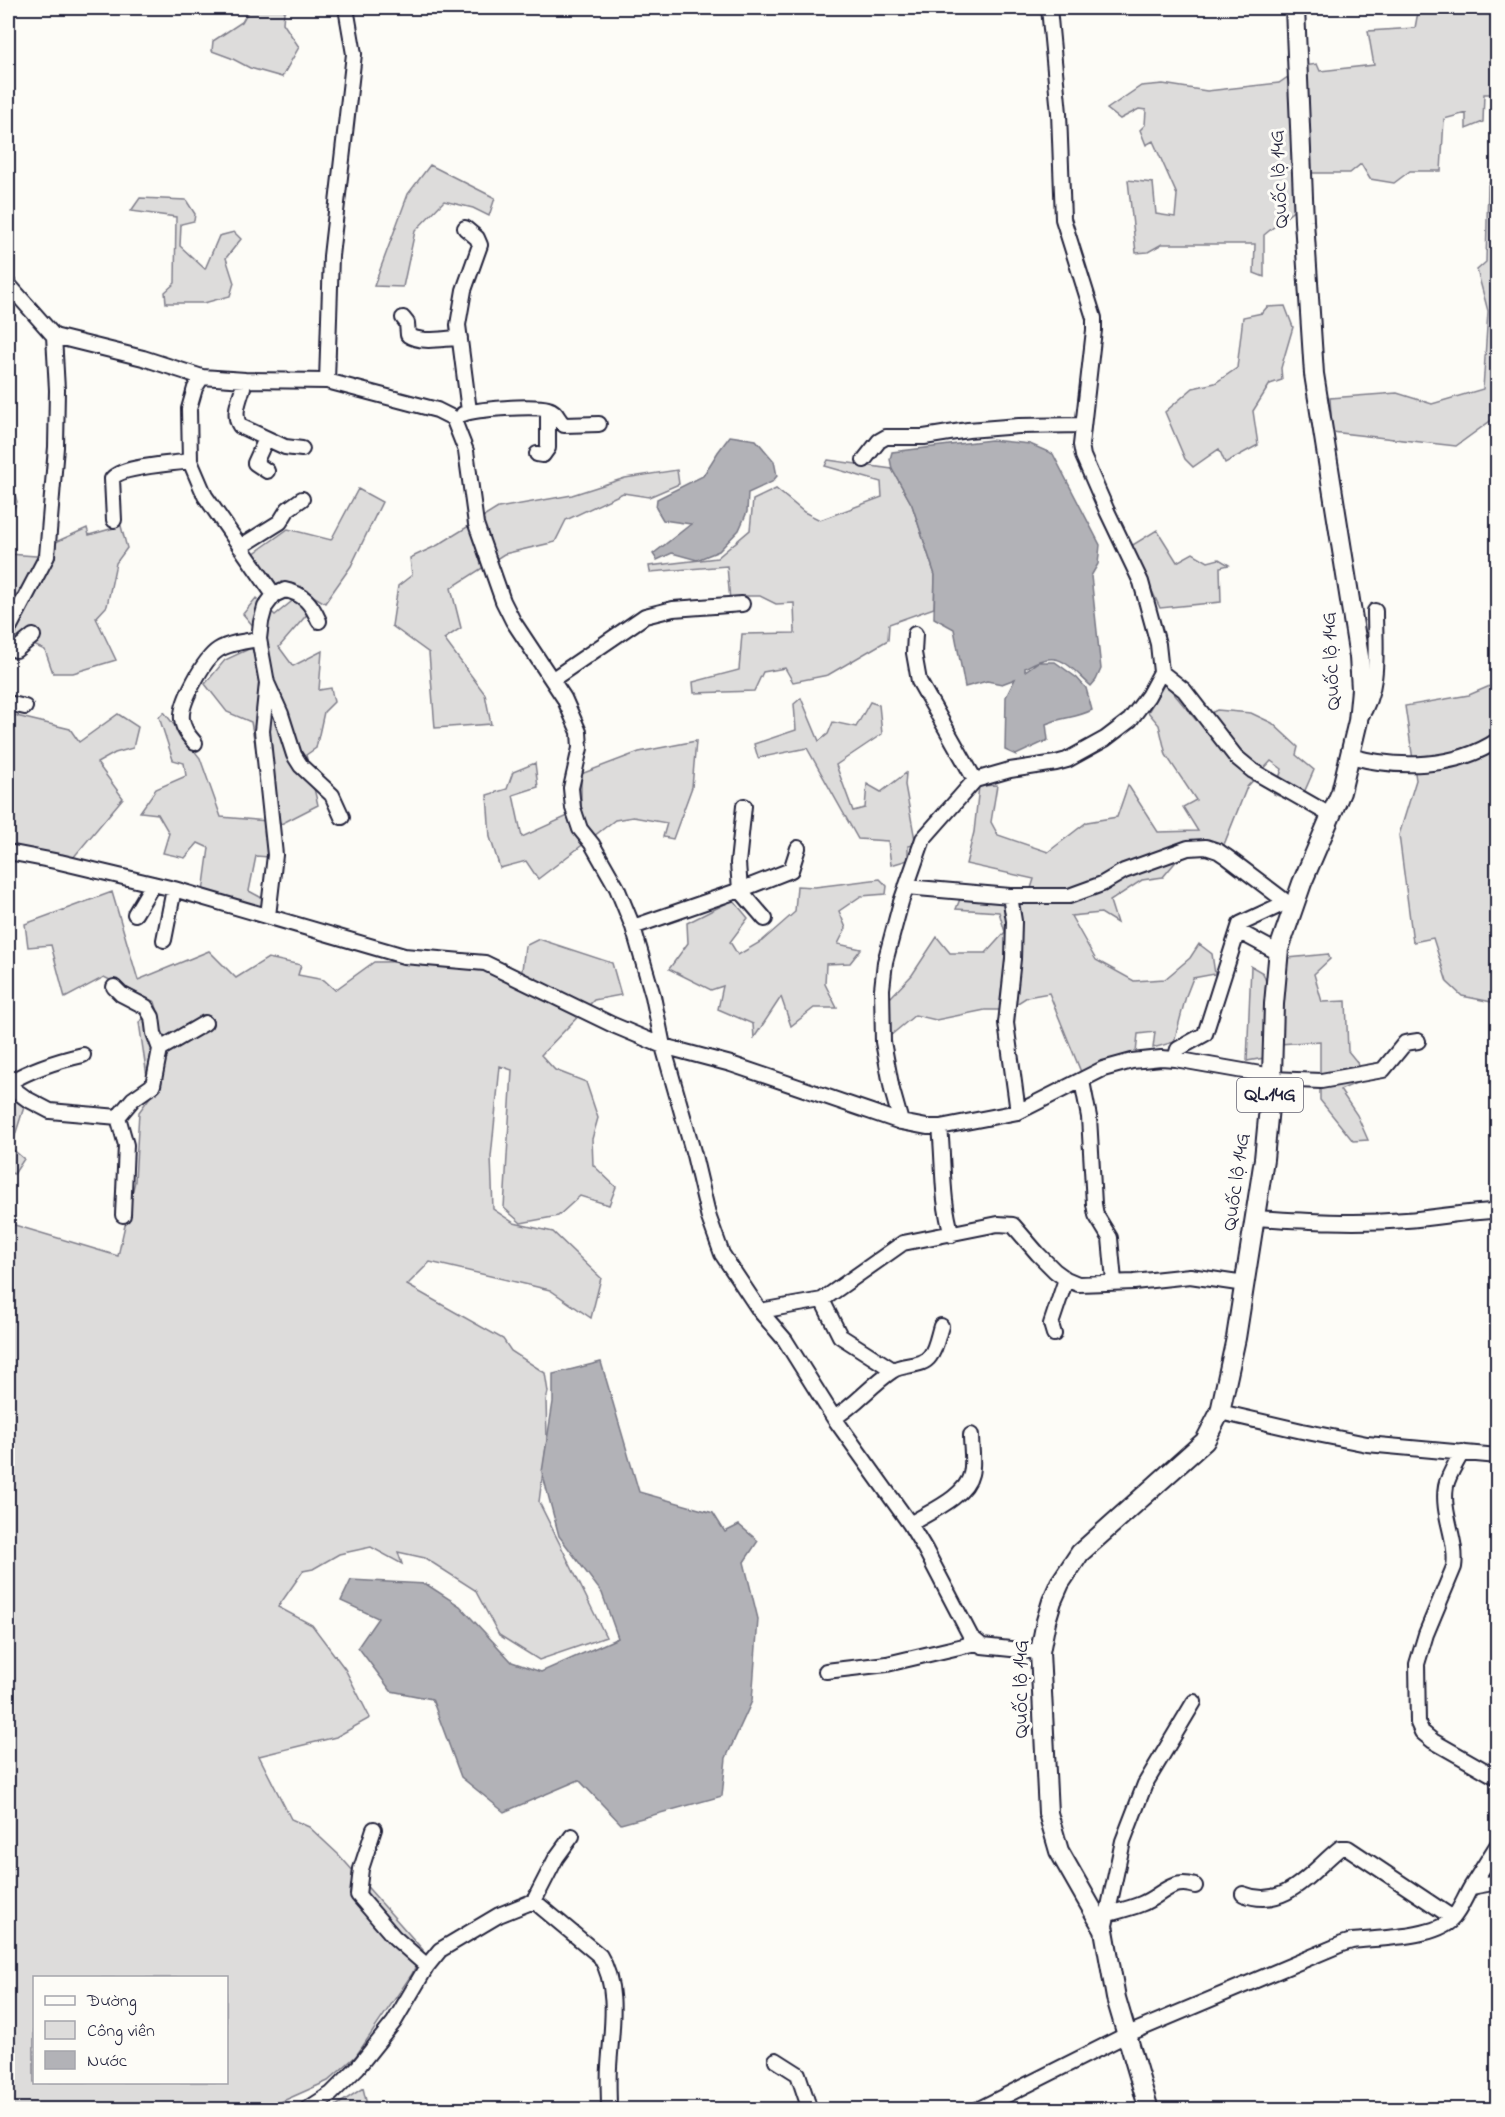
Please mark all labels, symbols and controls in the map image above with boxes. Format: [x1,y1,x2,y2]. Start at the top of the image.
street label: Quốc lộ 14G [1262,129,1298,229]
street label: Quốc lộ 14G [1314,611,1350,711]
road number: QL.14G [1237,1078,1303,1112]
street label: Quốc lộ 14G [1215,1131,1259,1233]
street label: Quốc lộ 14G [1007,1640,1037,1738]
legend [33,1976,228,2084]
text: Đường [86,1989,137,2016]
text: Công viên [87,2019,155,2046]
text: Nước [87,2049,127,2075]

